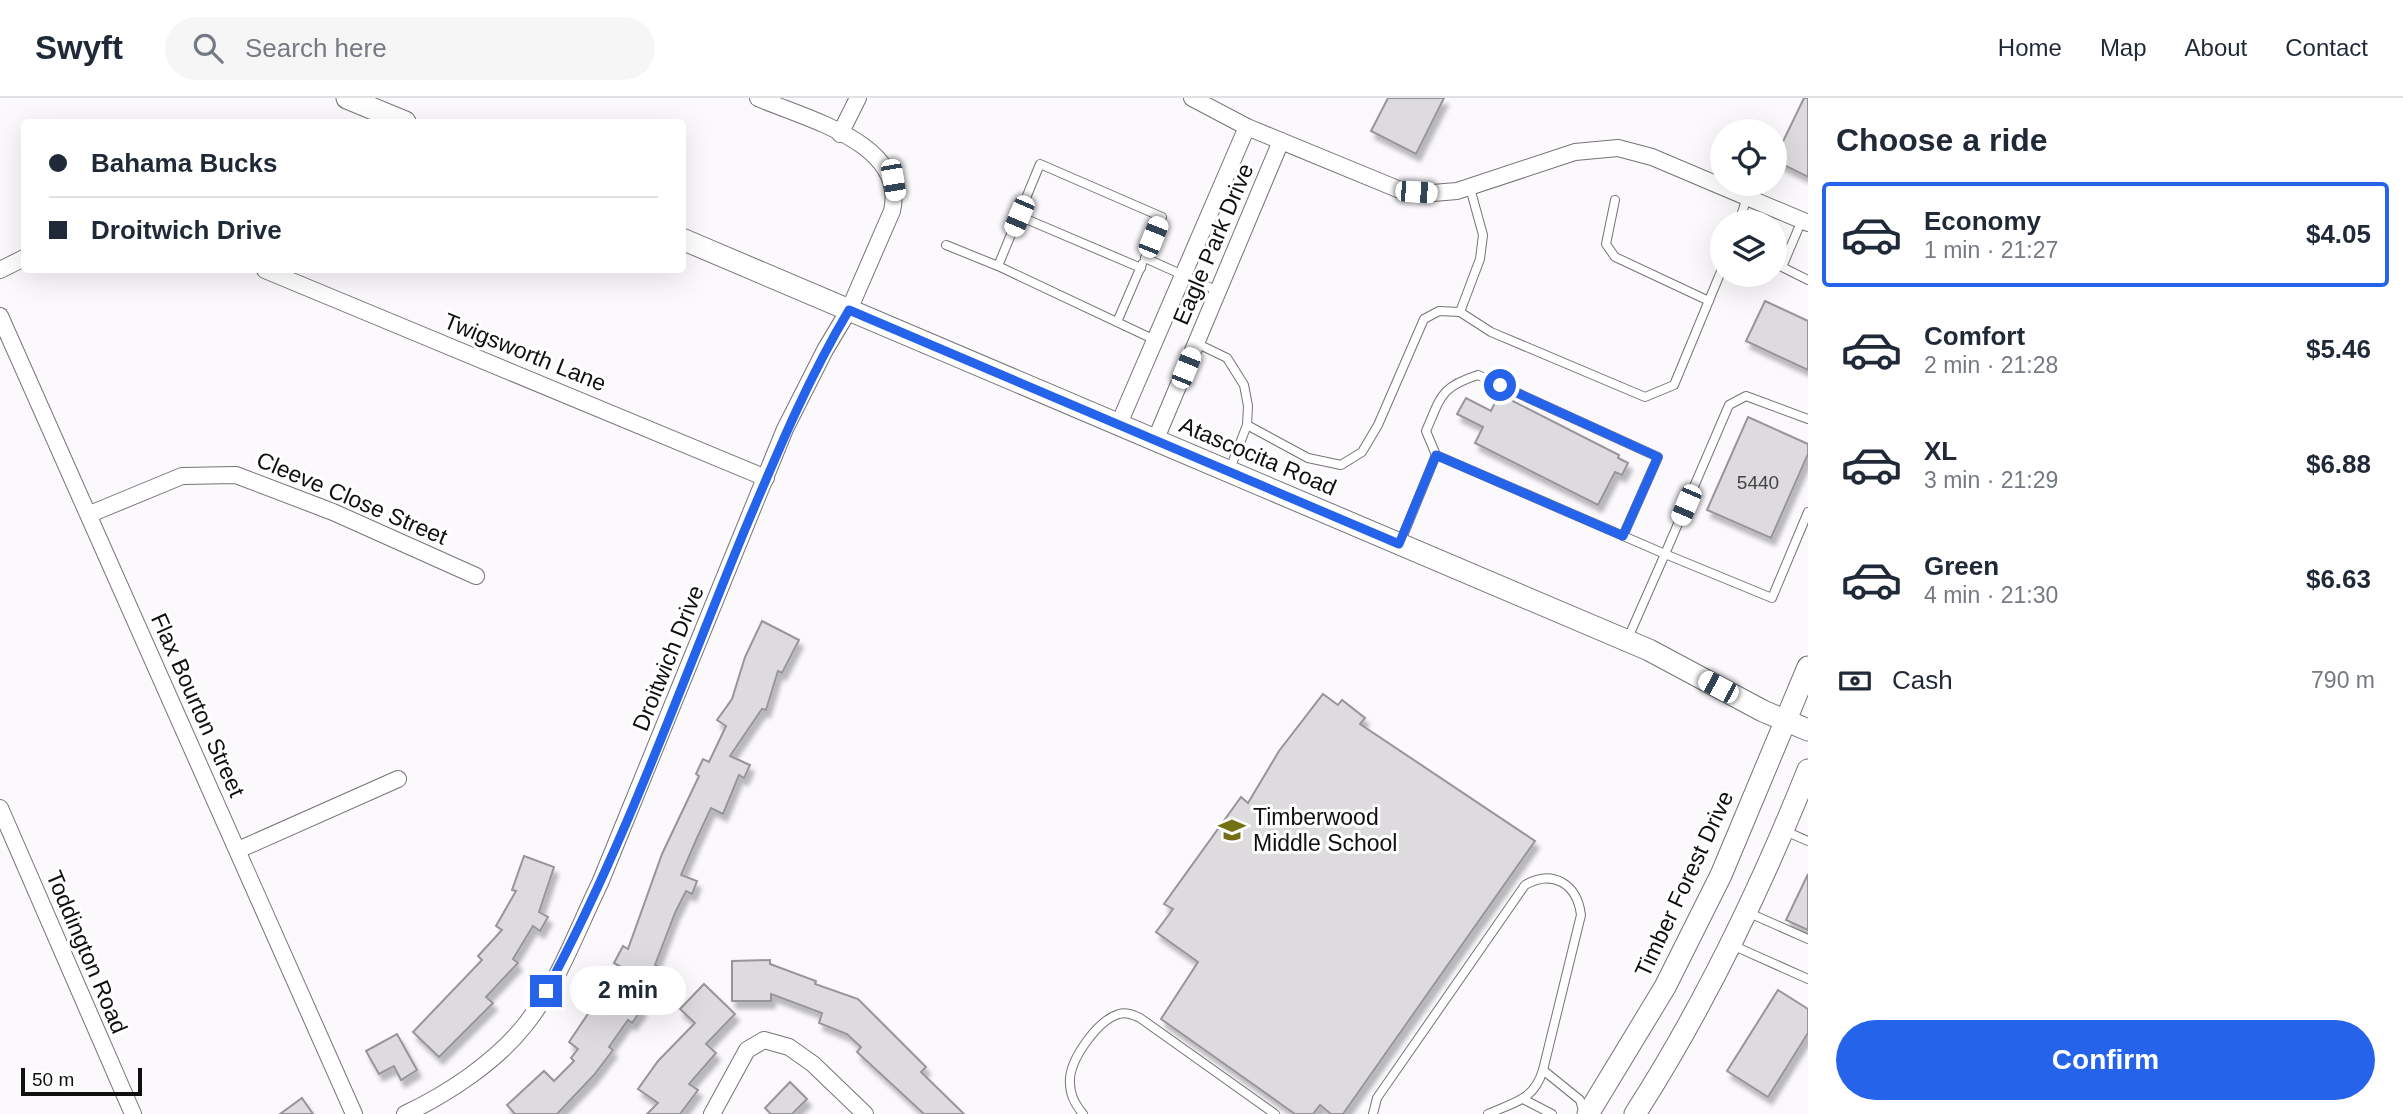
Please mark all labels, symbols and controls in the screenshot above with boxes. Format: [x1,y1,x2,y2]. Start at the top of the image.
search box [165,17,655,80]
text: Swyft [35,29,123,66]
icon: search [189,29,227,67]
text: Search here [245,33,387,63]
text: Home [1998,34,2062,61]
text: Map [2100,34,2147,61]
text: About [2185,34,2247,61]
text: Contact [2285,34,2368,61]
map controls [1710,119,1787,287]
button: locate [1710,119,1787,196]
text: Choose a ride [1836,122,2048,158]
text: Bahama Bucks [91,148,277,178]
car [880,157,907,203]
street label: Eagle Park Drive [1167,159,1259,329]
car [1395,180,1438,204]
car [1002,193,1037,239]
icon: car [1840,203,1903,266]
text: Economy [1924,206,2041,236]
button: layers [1710,210,1787,287]
car [1136,214,1171,260]
text: Droitwich Drive [91,215,282,245]
text: $4.05 [2306,219,2371,249]
text: 1 min · 21:27 [1924,237,2058,263]
street label: Twigsworth Lane [440,308,610,396]
icon: car [1840,318,1903,381]
text: Comfort [1924,321,2025,351]
text: $5.46 [2306,334,2371,364]
car [1169,345,1204,391]
text: 2 min · 21:28 [1924,352,2058,378]
route start [1484,369,1516,401]
street label: Atascocita Road [1176,411,1340,501]
icon: car [1840,433,1903,496]
text: XL [1924,436,1957,466]
street label: Cleeve Close Street [253,446,452,550]
text: $6.88 [2306,449,2371,479]
text: 3 min · 21:29 [1924,467,2058,493]
house number: 5440 [1737,472,1779,493]
car [1669,482,1704,528]
icon: car [1840,548,1903,611]
text: Green [1924,551,1999,581]
text: $6.63 [2306,564,2371,594]
street label: Droitwich Drive [627,581,709,735]
text: 4 min · 21:30 [1924,582,2058,608]
street label: Flax Bourton Street [146,609,250,801]
icon: cash [1836,662,1874,700]
text: Cash [1892,665,1953,695]
text: 790 m [2311,667,2375,693]
car [1695,668,1742,706]
street label: Timber Forest Drive [1629,787,1739,981]
place label: Timberwood Middle School [1253,804,1397,856]
school or university icon: Timberwood Middle School [1217,815,1247,845]
street label: Toddington Road [41,867,133,1037]
callout: 2 min [570,966,686,1015]
route end [530,975,562,1007]
text: 2 min [598,977,658,1003]
button: Confirm [1836,1020,2375,1100]
scale bar [21,1065,142,1097]
text: 50 m [32,1069,74,1090]

